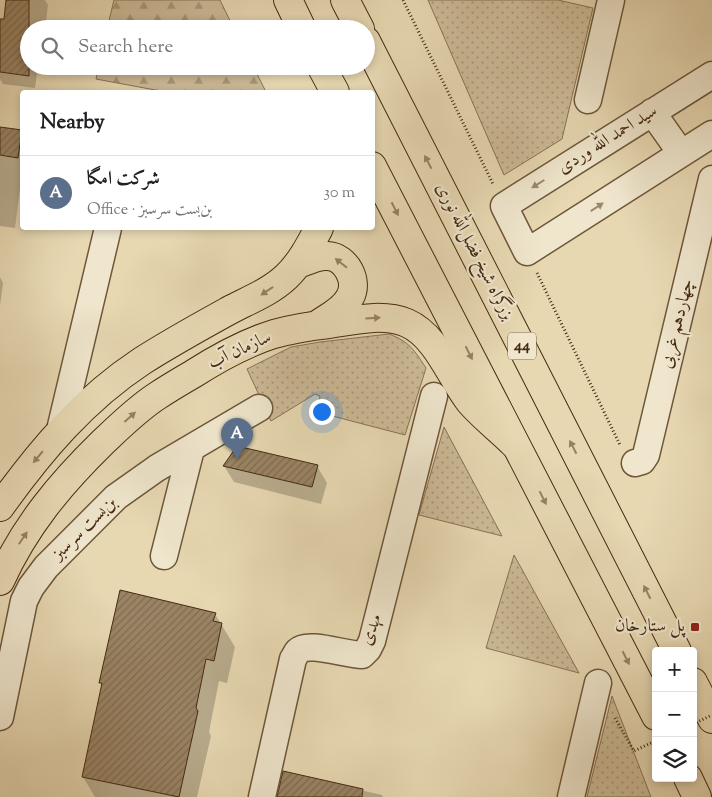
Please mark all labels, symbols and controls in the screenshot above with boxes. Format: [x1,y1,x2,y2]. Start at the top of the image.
search box [20,20,375,75]
icon: search [38,34,66,62]
text: Search here [78,34,173,61]
street label: سید احمد الله وردی [551,96,663,181]
text: Nearby [40,108,105,138]
one-way arrow [424,155,432,169]
text: شرکت امگا [87,166,160,193]
street label: بزرگراه شیخ فضل‌الله نوری [427,177,523,326]
one-way arrow [531,180,544,189]
text: A [50,182,63,205]
text: 30 m [324,182,355,205]
text: Office · بن‌بست سرسبز [87,199,212,222]
one-way arrow [391,202,399,216]
one-way arrow [591,202,604,212]
one-way arrow [334,258,348,268]
street label: چهاردهم غربی [654,276,704,372]
one-way arrow [260,286,273,295]
one-way arrow [366,314,382,322]
street label: سازمان آب [204,325,276,377]
road number: 44 [508,332,536,360]
one-way arrow [465,346,473,361]
your location [309,399,335,425]
one-way arrow [124,411,136,423]
pin: A [221,418,253,459]
one-way arrow [569,440,577,454]
one-way arrow [33,450,44,463]
street label: بن‌بست سرسبز [45,491,124,568]
one-way arrow [539,491,547,505]
one-way arrow [18,531,28,544]
one-way arrow [643,585,651,599]
street label: مهدی [354,610,390,649]
place label: پل ستارخان [615,614,687,640]
marker: پل ستارخان [689,621,701,633]
map controls [652,647,697,782]
button: + [652,647,697,692]
one-way arrow [622,651,630,665]
button: − [652,692,697,737]
button: layers [652,737,697,782]

